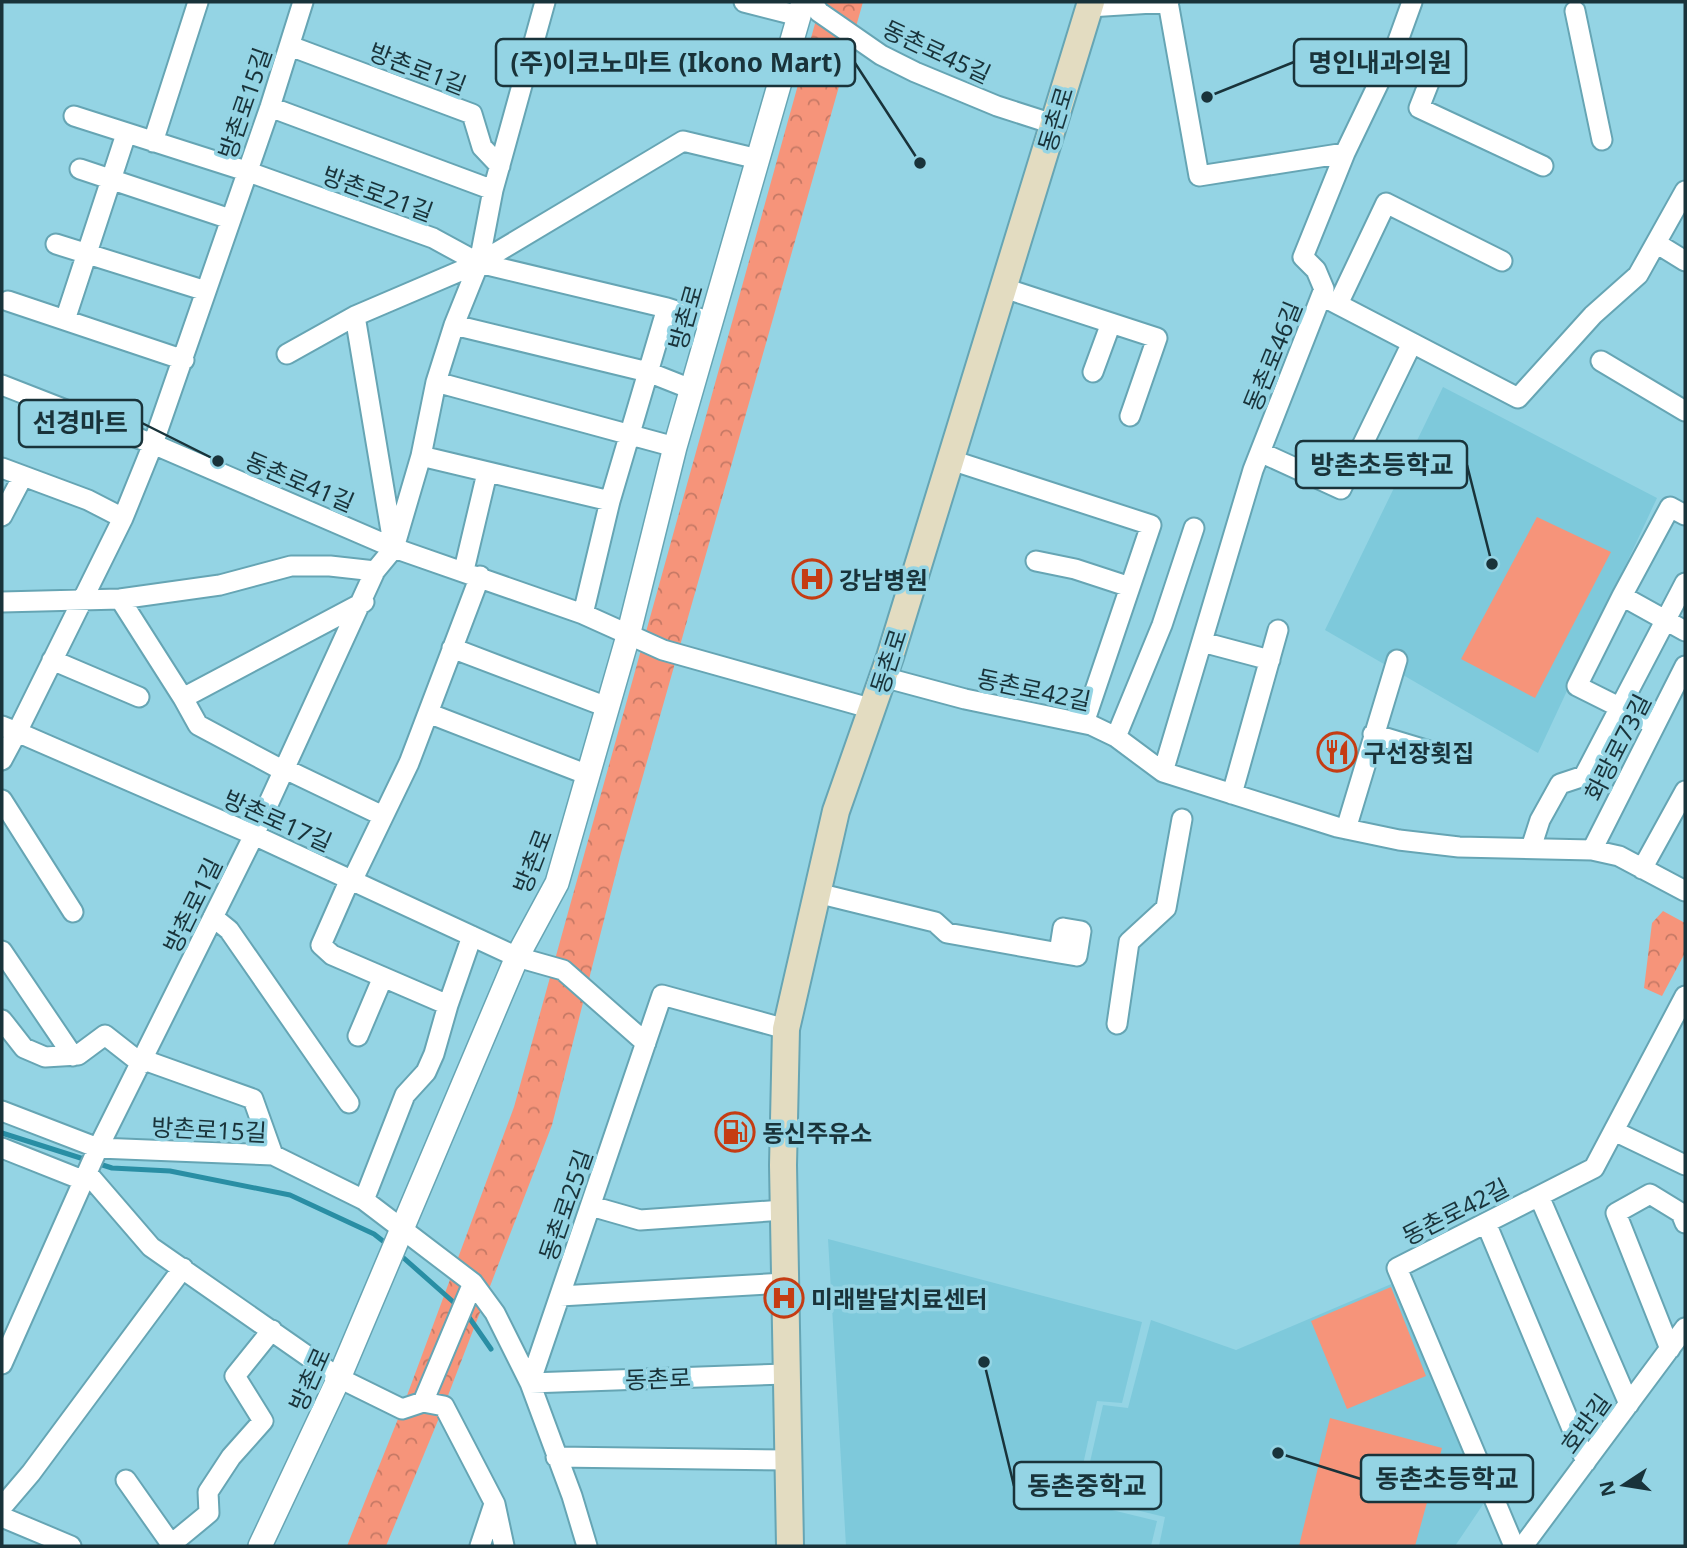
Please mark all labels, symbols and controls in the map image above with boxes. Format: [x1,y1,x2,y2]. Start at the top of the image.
street label: 동촌로45길 [878,12,996,90]
street label: 방촌로1길 [364,34,472,102]
callout: (주)이코노마트 (Ikono Mart) [496,39,855,86]
callout: 명인내과의원 [1294,39,1466,86]
street label: 방촌로15길 [210,43,278,163]
text: (주)이코노마트 (Ikono Mart) [511,44,841,80]
text: 명인내과의원 [1308,44,1452,80]
street label: 동촌로 [1030,82,1080,156]
street label: 방촌로21길 [318,158,438,228]
street label: 방촌로 [660,281,710,353]
street label: 동촌로46길 [1235,296,1309,416]
callout: 선경마트 [19,400,142,447]
text: 선경마트 [32,404,128,440]
callout: 방촌초등학교 [1296,441,1467,488]
street label: 동촌로41길 [240,443,360,519]
text: 방촌초등학교 [1310,446,1454,482]
hospital icon: 강남병원 [791,558,833,600]
place label: 강남병원 [839,563,927,596]
street label: 동촌로 [862,624,914,698]
street label: 동촌로42길 [974,661,1094,717]
street label: 화랑로73길 [1576,688,1658,806]
restaurant icon: 구선장횟집 [1316,731,1358,773]
place label: 구선장횟집 [1364,736,1474,769]
street label: 방촌로17길 [218,781,338,859]
street label: 방촌로 [505,824,559,898]
street label: 방촌로1길 [155,852,229,958]
street label: 방촌로15길 [150,1109,268,1149]
fuel station icon: 동신주유소 [714,1111,756,1153]
place label: 동신주유소 [762,1116,872,1149]
street label: 동촌로25길 [531,1145,599,1265]
street label: 동촌로42길 [1396,1170,1514,1252]
hospital icon: 미래발달치료센터 [763,1277,805,1319]
place label: 미래발달치료센터 [811,1282,988,1315]
street label: 방촌로 [280,1342,338,1416]
street label: 동촌로 [624,1360,692,1396]
street label: 호반길 [1552,1387,1618,1459]
north arrow [1589,1450,1659,1520]
callout: 동촌초등학교 [1361,1455,1533,1502]
text: 동촌초등학교 [1375,1460,1519,1496]
callout: 동촌중학교 [1014,1462,1161,1509]
text: 동촌중학교 [1027,1467,1147,1503]
text: N [1593,1478,1622,1499]

